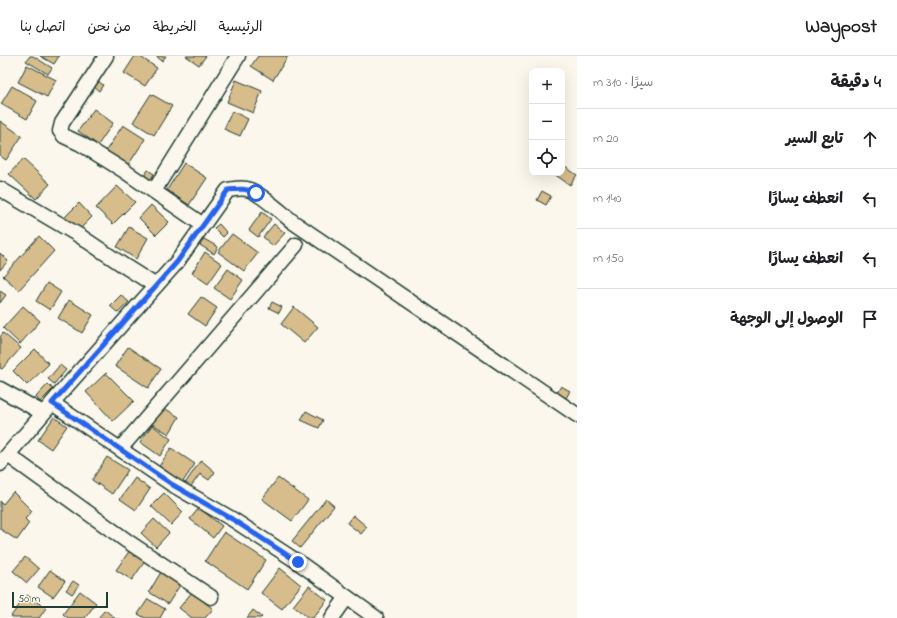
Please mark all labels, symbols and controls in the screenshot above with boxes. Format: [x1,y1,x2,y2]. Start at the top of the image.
text: Waypost [805,14,877,41]
text: اتصل بنا [20,17,65,38]
text: من نحن [87,17,131,38]
text: الخريطة [153,17,197,38]
text: الرئيسية [219,17,263,38]
map controls [529,68,565,176]
button: + [529,68,565,104]
text: 4 دقيقة [831,70,881,95]
text: سيرًا · 310 m [593,73,653,92]
button: − [529,104,565,140]
text: تابع السير [786,128,843,150]
icon: ahead [859,128,881,150]
text: 20 m [593,129,618,148]
button: locate [529,140,565,176]
route start [247,184,265,202]
text: انعطف يسارًا [768,188,843,210]
icon: left [859,188,881,210]
text: 140 m [593,189,621,208]
text: انعطف يسارًا [768,248,843,270]
icon: left [859,248,881,270]
text: 150 m [593,249,624,268]
text: الوصول إلى الوجهة [730,308,843,330]
icon: arrive [859,308,881,330]
route end [289,553,307,571]
scale bar [12,590,108,609]
text: 50 m [18,591,40,607]

